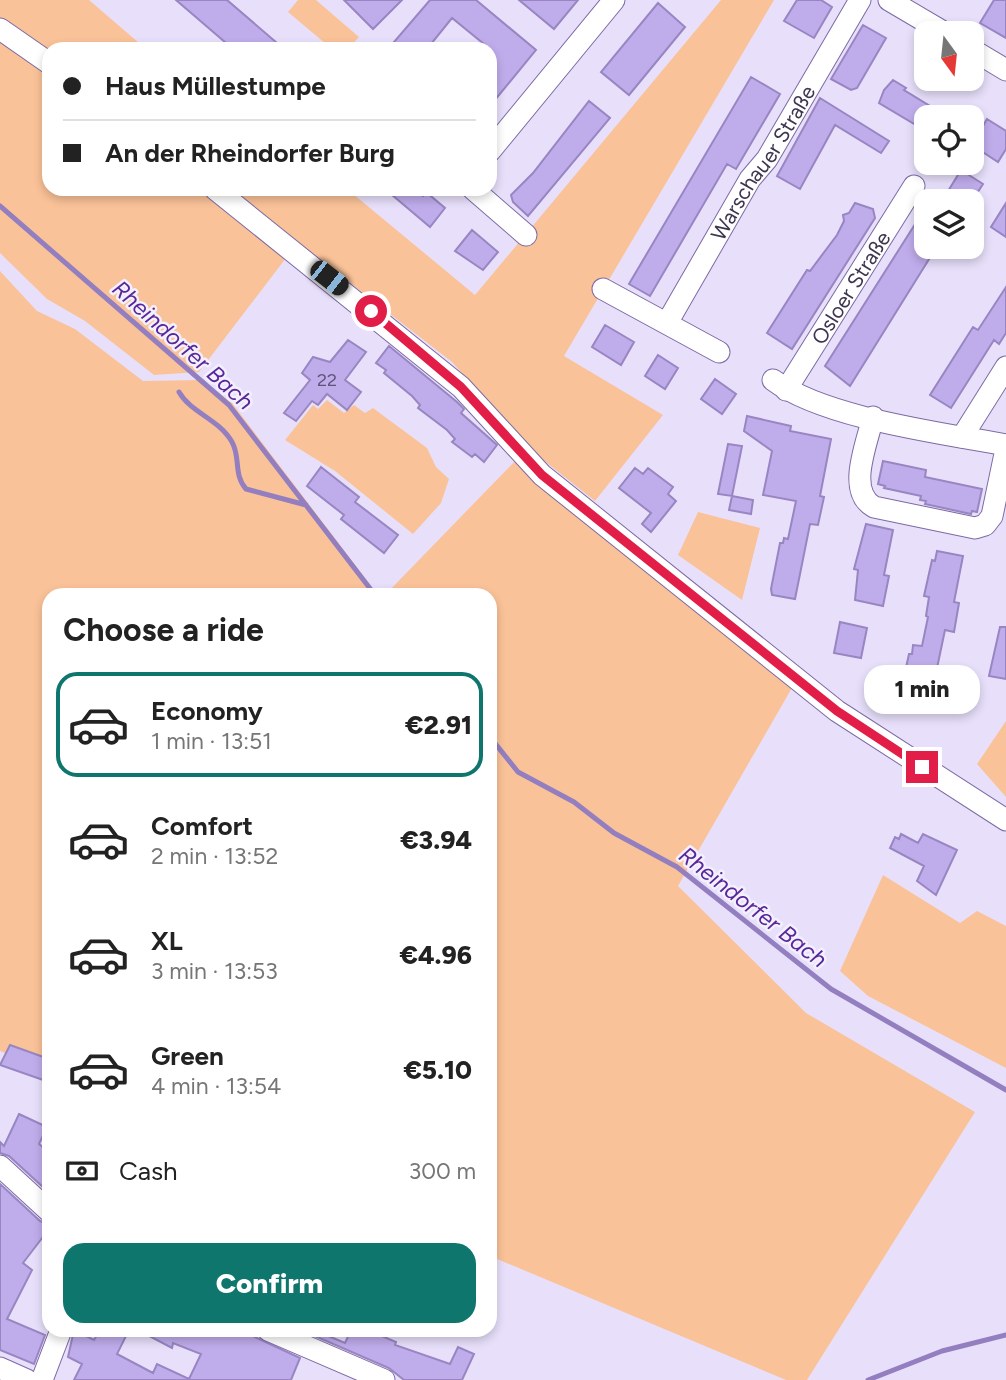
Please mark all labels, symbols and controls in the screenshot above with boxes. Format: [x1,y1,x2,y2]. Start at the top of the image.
north arrow [914,21,984,91]
map controls [914,21,984,259]
text: Haus Müllestumpe [105,70,326,102]
street label: Warschauer Straße [705,80,820,244]
button: locate [914,105,984,175]
text: An der Rheindorfer Burg [105,137,395,169]
button: layers [914,189,984,259]
street label: Osloer Straße [806,226,895,349]
car [306,257,353,299]
water label: Rheindorfer Bach [107,274,259,416]
route start [355,295,387,327]
house number: 22 [317,369,337,391]
text: Choose a ride [63,611,264,649]
callout: 1 min [864,666,980,714]
text: 1 min [895,675,949,703]
icon: car [67,693,130,756]
text: Economy [151,695,263,727]
text: €2.91 [405,709,472,741]
text: 1 min · 13:51 [151,727,272,755]
route end [906,751,938,783]
icon: car [67,808,130,871]
text: Comfort [151,810,253,842]
text: €3.94 [400,824,472,856]
water label: Rheindorfer Bach [673,841,833,974]
text: 2 min · 13:52 [151,842,278,870]
icon: car [67,923,130,986]
text: XL [151,925,183,957]
text: €4.96 [400,939,472,971]
text: 3 min · 13:53 [151,957,278,985]
icon: car [67,1038,130,1101]
text: Green [151,1040,224,1072]
text: €5.10 [403,1054,472,1086]
text: 4 min · 13:54 [151,1072,281,1100]
icon: cash [63,1152,101,1190]
text: Cash [119,1155,178,1187]
text: 300 m [409,1157,476,1185]
button: Confirm [63,1243,476,1323]

